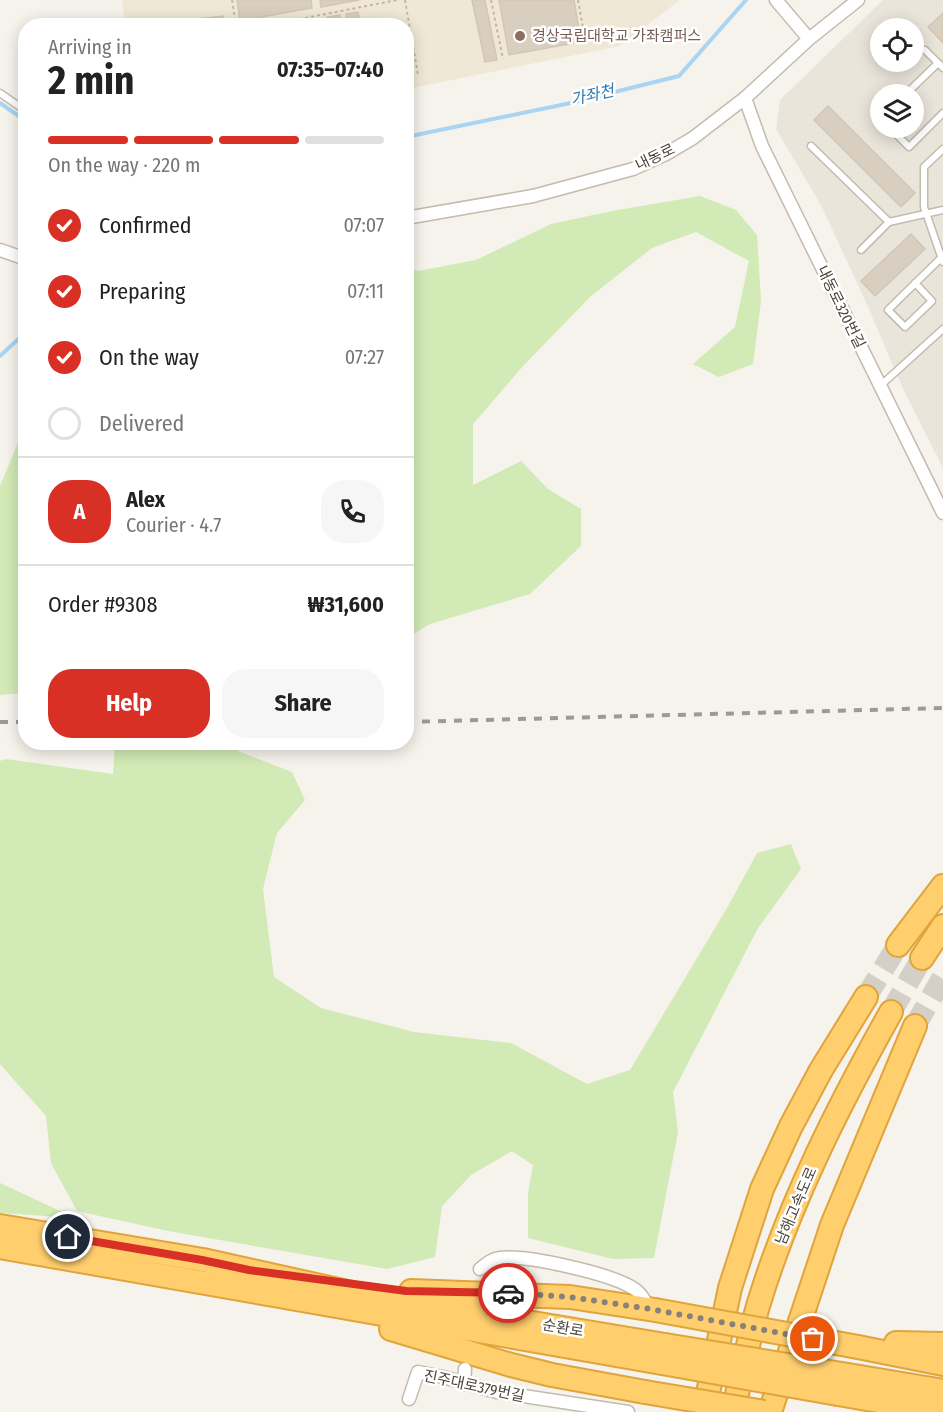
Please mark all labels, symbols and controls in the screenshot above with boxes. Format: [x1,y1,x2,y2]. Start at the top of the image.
map controls [870,18,924,138]
button: locate [870,18,924,72]
place label: 경상국립대학교 가좌캠퍼스 [532,27,701,45]
marker: 경상국립대학교 가좌캠퍼스 [513,29,527,43]
text: Arriving in [48,35,132,59]
text: 07:35–07:40 [277,56,384,83]
text: 2 min [48,58,134,104]
water label: 가좌천 [568,80,618,109]
button: layers [870,84,924,138]
street label: 내동로 [632,140,678,174]
text: On the way · 220 m [48,153,201,177]
icon: check [48,209,81,242]
text: Confirmed [99,212,192,239]
text: 07:07 [343,213,384,237]
street label: 내동로320번길 [813,263,869,351]
icon: check [48,275,81,308]
text: Preparing [99,278,185,305]
text: 07:11 [347,279,384,303]
icon: check [48,341,81,374]
text: On the way [99,344,199,371]
text: 07:27 [345,345,384,369]
text: Delivered [99,410,184,437]
button: phone [321,480,384,543]
text: Alex [126,486,165,513]
text: A [74,498,85,525]
text: Courier · 4.7 [126,513,221,537]
text: Order #9308 [48,591,157,618]
text: ₩31,600 [307,591,384,618]
button: Help [48,669,210,738]
button: Share [222,669,384,738]
street label: 남해고속도로 [772,1164,820,1248]
pin [42,1211,93,1262]
icon: home [51,1220,84,1253]
courier [478,1263,538,1323]
icon: car [492,1277,525,1310]
pin [787,1313,838,1364]
street label: 순환로 [541,1316,585,1340]
icon: bag [796,1322,829,1355]
street label: 진주대로379번길 [422,1367,526,1405]

